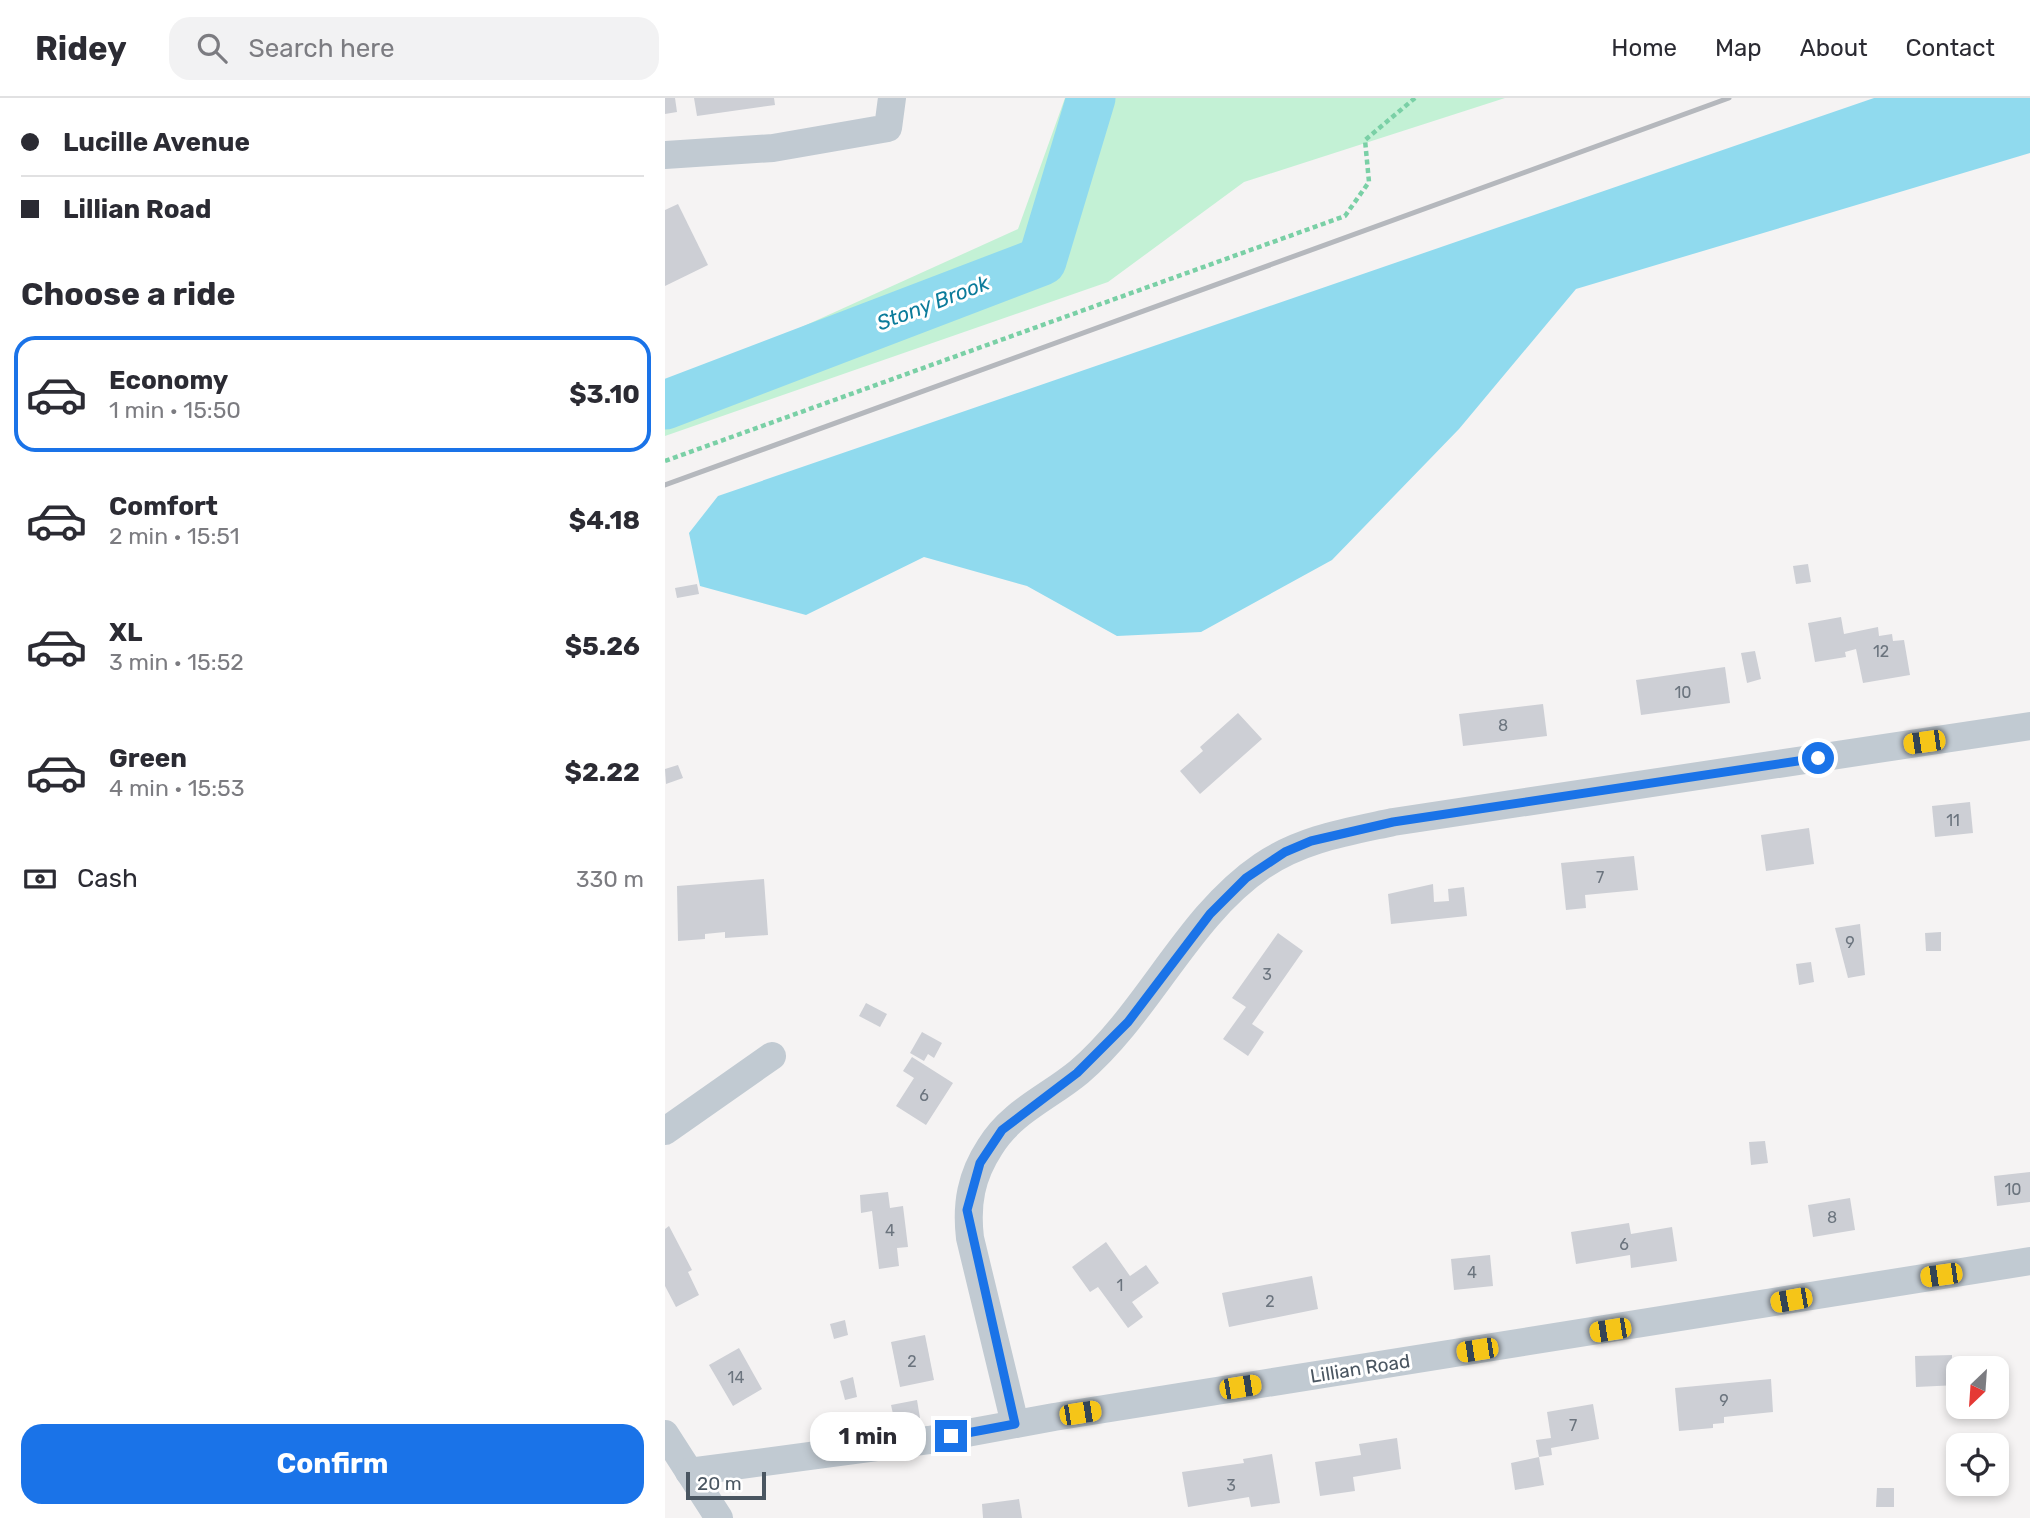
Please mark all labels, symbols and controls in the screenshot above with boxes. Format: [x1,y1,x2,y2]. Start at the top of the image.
search box [169,17,659,80]
text: Ridey [35,29,127,68]
icon: search [193,29,231,67]
text: Search here [249,33,394,64]
text: Home [1611,34,1677,62]
text: Map [1715,34,1762,62]
text: About [1800,34,1868,62]
text: Contact [1906,34,1995,62]
text: Lucille Avenue [63,127,250,158]
text: Lillian Road [63,194,211,225]
water label: Stony Brook [873,269,994,335]
text: Choose a ride [21,275,235,313]
icon: car [25,363,88,426]
text: Economy [109,365,228,396]
text: $3.10 [569,379,640,410]
text: 1 min · 15:50 [109,396,241,424]
icon: car [25,489,88,552]
text: Comfort [109,491,218,522]
text: $4.18 [569,505,640,536]
text: 2 min · 15:51 [109,522,240,550]
icon: car [25,615,88,678]
text: XL [109,617,142,648]
text: $5.26 [565,631,640,662]
house number: 12 [1873,642,1889,661]
text: 3 min · 15:52 [109,648,244,676]
house number: 10 [1674,683,1692,702]
house number: 8 [1498,716,1508,735]
car [1902,729,1947,755]
icon: car [25,741,88,804]
route start [1802,742,1834,774]
text: Green [109,743,187,774]
text: $2.22 [565,757,640,788]
text: 4 min · 15:53 [109,774,245,802]
house number: 11 [1946,811,1960,830]
icon: cash [21,860,59,898]
text: Cash [77,863,138,894]
text: 330 m [576,865,644,893]
house number: 7 [1596,868,1604,887]
house number: 9 [1845,933,1855,952]
house number: 3 [1262,965,1272,984]
house number: 6 [919,1086,929,1105]
house number: 10 [2004,1180,2022,1199]
house number: 8 [1827,1208,1837,1227]
house number: 4 [885,1221,895,1240]
house number: 6 [1619,1235,1629,1254]
car [1919,1262,1964,1288]
house number: 4 [1467,1263,1477,1282]
house number: 1 [1117,1276,1123,1295]
car [1769,1286,1814,1314]
house number: 2 [1265,1292,1275,1311]
car [1588,1316,1633,1344]
car [1455,1336,1500,1364]
street label: Lillian Road [1308,1349,1412,1388]
house number: 2 [907,1352,917,1371]
north arrow [1946,1356,2009,1419]
map controls [1946,1356,2009,1496]
house number: 14 [728,1368,744,1387]
car [1218,1373,1263,1401]
house number: 9 [1719,1391,1729,1410]
car [1058,1399,1103,1427]
callout: 1 min [811,1412,927,1460]
house number: 7 [1569,1416,1577,1435]
route end [935,1420,967,1452]
text: 1 min [839,1422,897,1450]
button: Confirm [21,1424,644,1504]
button: locate [1946,1433,2009,1496]
scale bar [686,1469,767,1501]
text: 20 m [697,1472,742,1495]
house number: 3 [1226,1476,1236,1495]

